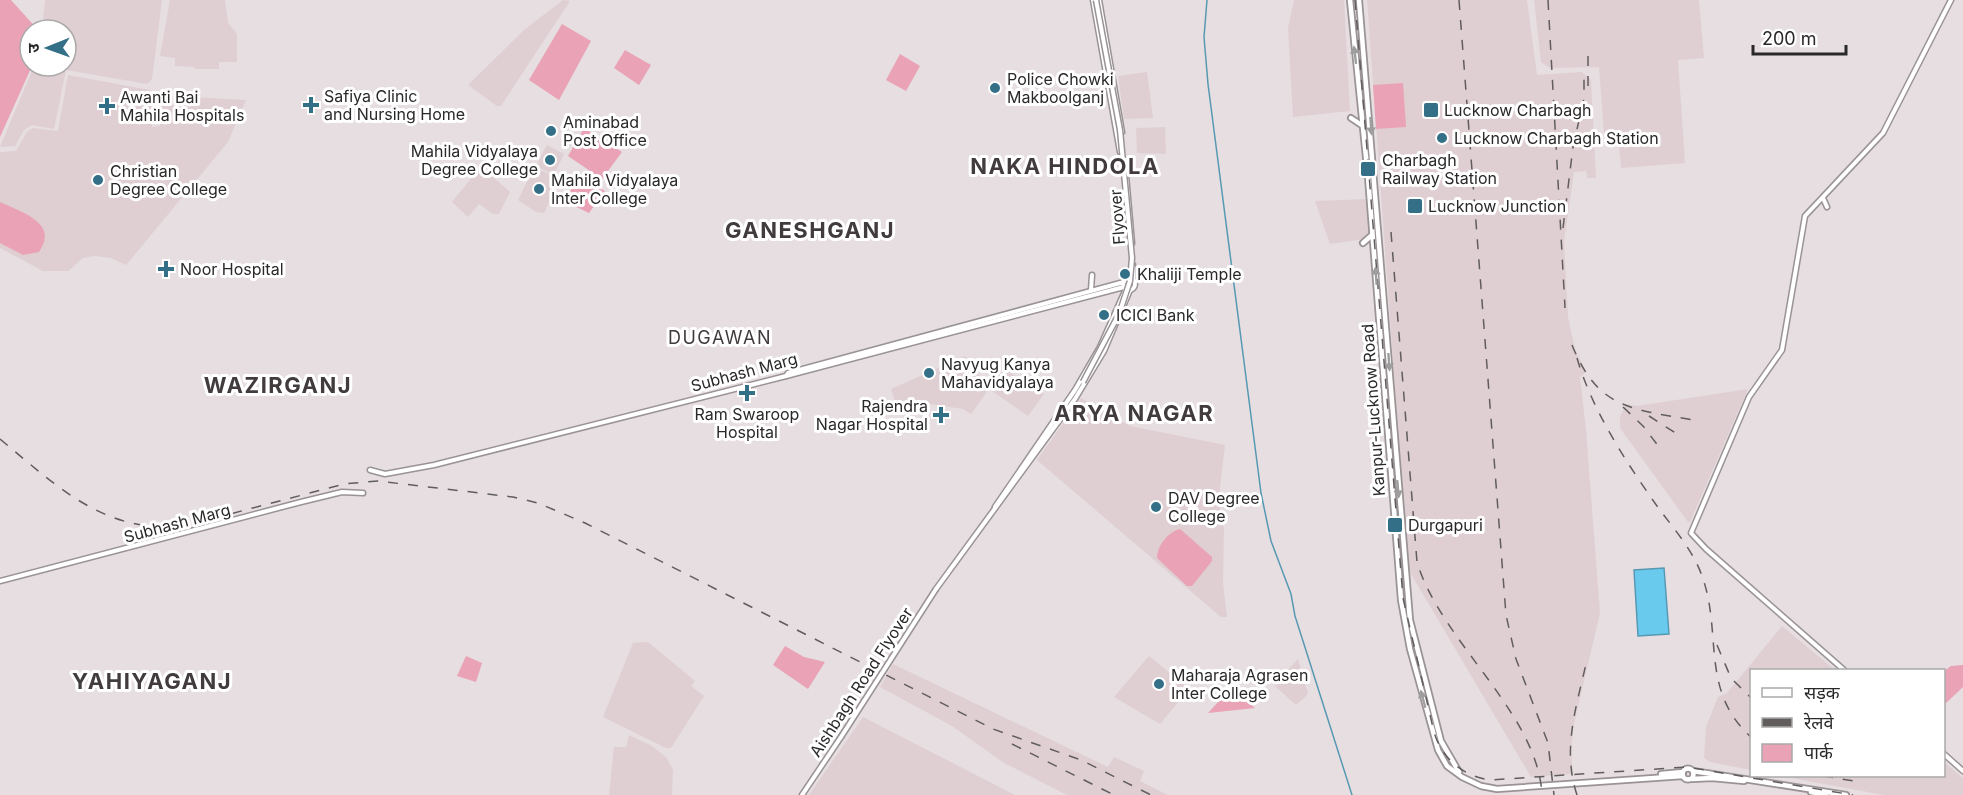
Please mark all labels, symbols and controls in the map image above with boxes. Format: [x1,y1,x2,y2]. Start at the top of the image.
north arrow [18,18,78,78]
scale bar [1753,18,1846,56]
text: 200 m [1762,28,1817,49]
text: उ [23,43,43,53]
one-way arrow [1351,46,1360,65]
place label: Police Chowki Makboolganj [1007,69,1114,107]
marker: Police Chowki Makboolganj [988,81,1002,95]
place label: Safiya Clinic and Nursing Home [324,86,465,124]
place label: Awanti Bai Mahila Hospitals [120,87,244,125]
marker: Safiya Clinic and Nursing Home [302,96,320,114]
marker: Awanti Bai Mahila Hospitals [98,97,116,115]
place label: Lucknow Charbagh [1444,100,1591,120]
marker: Lucknow Charbagh [1422,101,1440,119]
place label: Aminabad Post Office [563,112,647,150]
one-way arrow [1366,117,1376,136]
marker: Aminabad Post Office [544,124,558,138]
place label: Lucknow Charbagh Station [1454,128,1659,148]
marker: Lucknow Charbagh Station [1435,131,1449,145]
place label: Mahila Vidyalaya Degree College [411,141,538,179]
place label: Charbagh Railway Station [1382,150,1497,188]
marker: Mahila Vidyalaya Degree College [543,153,557,167]
district label: NAKA HINDOLA [970,153,1160,179]
marker: Charbagh Railway Station [1359,160,1377,178]
place label: Christian Degree College [110,161,227,199]
place label: Mahila Vidyalaya Inter College [551,170,678,208]
marker: Christian Degree College [91,173,105,187]
marker: Mahila Vidyalaya Inter College [532,182,546,196]
street label: Flyover [1105,189,1129,245]
place label: Lucknow Junction [1428,196,1566,216]
marker: Lucknow Junction [1406,197,1424,215]
district label: GANESHGANJ [725,217,895,243]
place label: Noor Hospital [180,259,284,279]
marker: Noor Hospital [157,260,175,278]
place label: Khaliji Temple [1137,264,1242,284]
marker: Khaliji Temple [1118,267,1132,281]
one-way arrow [1371,267,1380,286]
place label: ICICI Bank [1116,305,1195,325]
marker: ICICI Bank [1097,308,1111,322]
street label: Kanpur-Lucknow Road [1357,323,1389,497]
district label: DUGAWAN [668,327,772,348]
street label: Subhash Marg [689,348,799,396]
one-way arrow [1384,353,1393,372]
place label: Navyug Kanya Mahavidyalaya [941,354,1054,392]
marker: Navyug Kanya Mahavidyalaya [922,366,936,380]
district label: WAZIRGANJ [204,372,352,398]
marker: Ram Swaroop Hospital [738,384,756,402]
place label: Rajendra Nagar Hospital [816,396,928,434]
district label: ARYA NAGAR [1054,400,1214,426]
place label: Ram Swaroop Hospital [695,404,799,442]
marker: Rajendra Nagar Hospital [932,406,950,424]
one-way arrow [1393,479,1403,498]
place label: DAV Degree College [1168,488,1260,526]
street label: Subhash Marg [122,499,232,547]
marker: DAV Degree College [1149,500,1163,514]
place label: Durgapuri [1408,515,1483,535]
marker: Durgapuri [1386,516,1404,534]
street label: Aishbagh Road Flyover [805,604,917,760]
place label: Maharaja Agrasen Inter College [1171,665,1308,703]
district label: YAHIYAGANJ [72,668,232,694]
legend [1750,669,1945,777]
marker: Maharaja Agrasen Inter College [1152,677,1166,691]
text: सड़क [1804,682,1841,703]
one-way arrow [1418,690,1428,708]
text: रेलवे [1803,712,1835,733]
text: पार्क [1804,742,1834,763]

